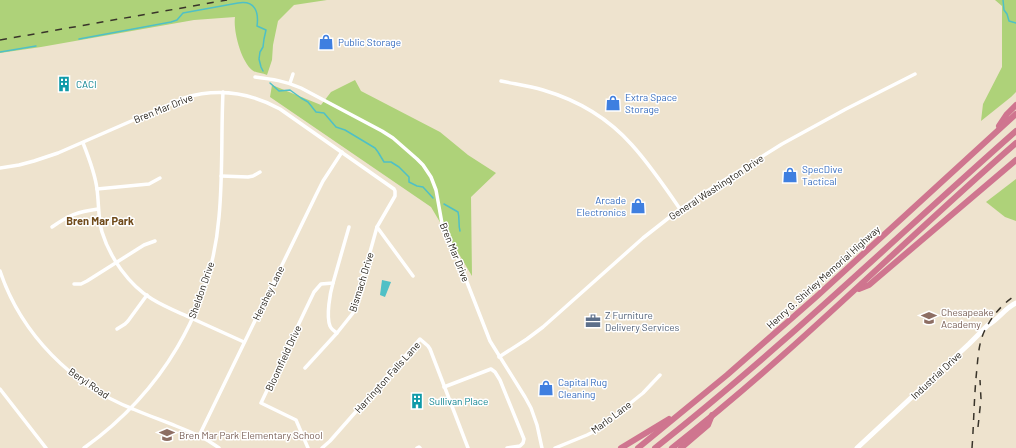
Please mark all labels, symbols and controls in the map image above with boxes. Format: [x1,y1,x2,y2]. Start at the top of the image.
shop icon: Public Storage [317,33,335,51]
place label: Public Storage [338,36,401,48]
building icon: CACI [55,75,73,93]
place label: CACI [76,78,97,90]
street label: Bren Mar Drive [132,91,194,125]
place label: Extra Space Storage [625,91,677,115]
shop icon: Extra Space Storage [604,94,622,112]
street label: General Washington Drive [666,152,766,222]
place label: SpecDive Tactical [802,163,842,187]
shop icon: SpecDive Tactical [781,166,799,184]
place label: Arcade Electronics [576,194,626,218]
shop icon: Arcade Electronics [629,197,647,215]
district label: Bren Mar Park [66,214,134,227]
street label: Bren Mar Drive [438,221,472,283]
street label: Henry G. Shirley Memorial Highway [764,223,882,331]
street label: Bismach Drive [346,251,376,313]
street label: Sheldon Drive [186,260,216,320]
street label: Hershey Lane [250,264,286,322]
place label: Chesapeake Academy [941,306,994,330]
place label: Z Furniture Delivery Services [605,309,680,333]
school or university icon: Chesapeake Academy [920,309,938,327]
office icon: Z Furniture Delivery Services [584,312,602,330]
street label: Bloomfield Drive [263,323,303,393]
street label: Harrington Falls Lane [352,339,422,415]
street label: Industrial Drive [908,348,964,402]
street label: Beryl Road [66,365,112,401]
place label: Capital Rug Cleaning [558,376,607,400]
shop icon: Capital Rug Cleaning [537,379,555,397]
building icon: Sullivan Place [408,392,426,410]
place label: Sullivan Place [429,395,488,407]
street label: Marlo Lane [589,398,633,436]
school or university icon: Bren Mar Park Elementary School [158,426,176,444]
place label: Bren Mar Park Elementary School [179,429,323,441]

